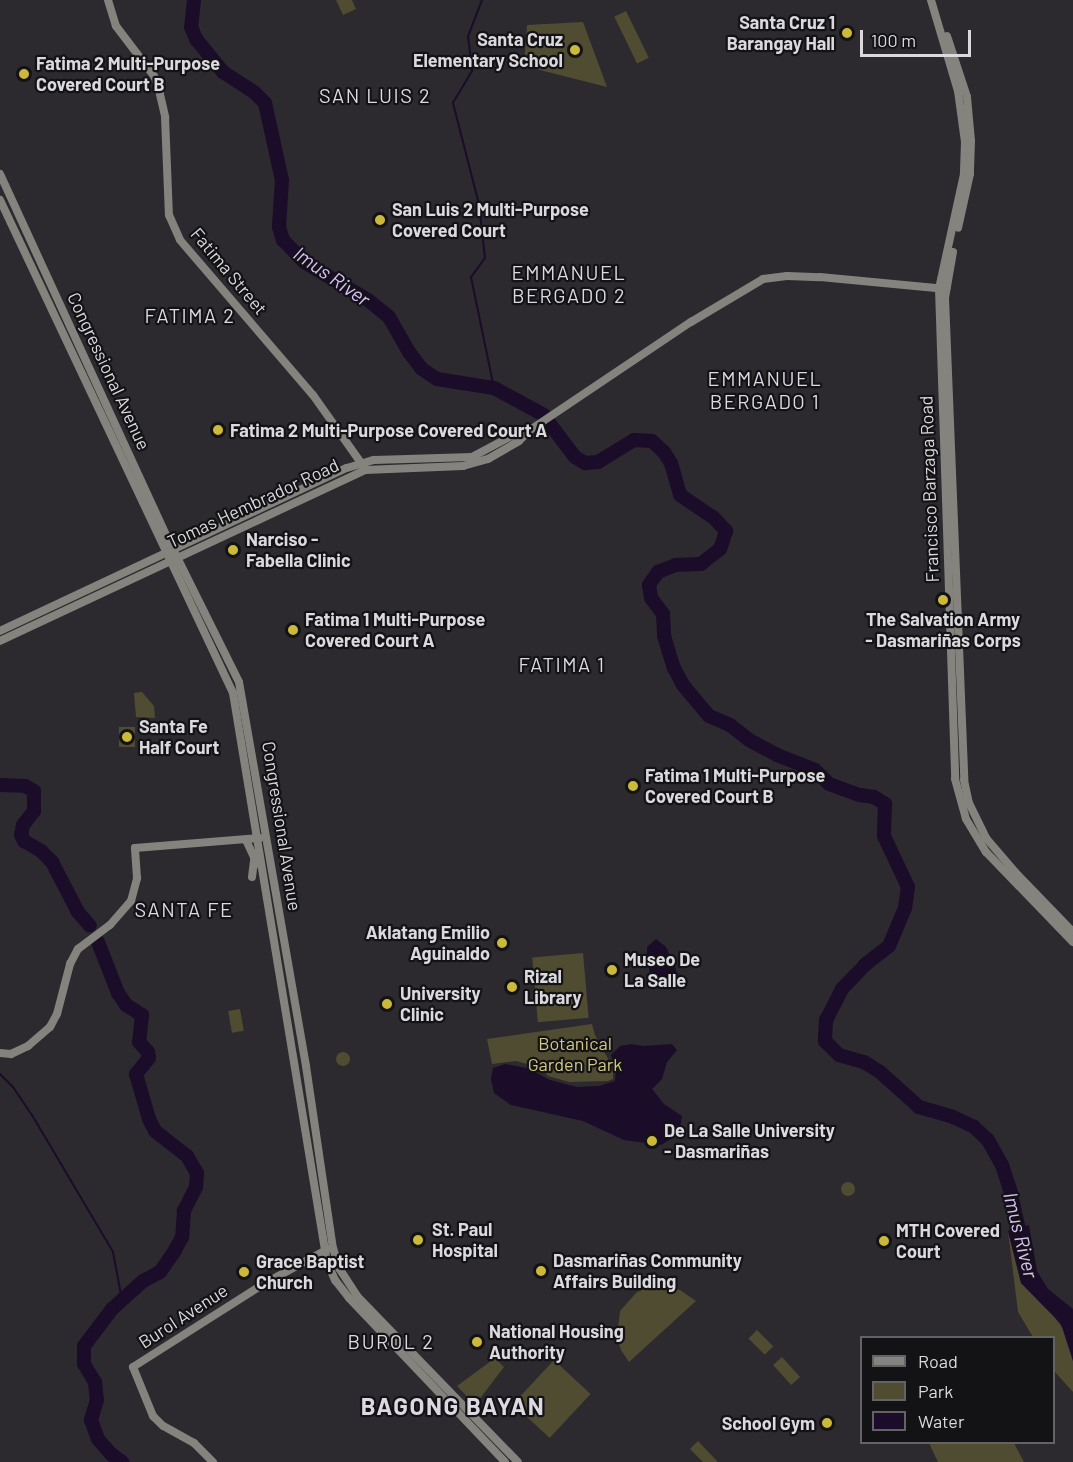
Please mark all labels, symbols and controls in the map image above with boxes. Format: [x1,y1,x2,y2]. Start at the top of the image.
place label: Santa Cruz 1 Barangay Hall [727,12,835,54]
scale bar [863,18,974,56]
marker: Santa Cruz 1 Barangay Hall [840,26,854,40]
place label: Santa Cruz Elementary School [413,29,563,72]
text: 100 m [871,29,916,51]
marker: Santa Cruz Elementary School [568,43,582,57]
place label: Fatima 2 Multi-Purpose Covered Court B [36,53,220,96]
marker: Fatima 2 Multi-Purpose Covered Court B [17,67,31,81]
district label: SAN LUIS 2 [319,83,431,107]
place label: San Luis 2 Multi-Purpose Covered Court [392,199,589,242]
marker: San Luis 2 Multi-Purpose Covered Court [373,213,387,227]
street label: Fatima Street [186,223,272,319]
water label: Imus River [289,241,375,311]
district label: EMMANUEL BERGADO 2 [512,260,626,307]
street label: Congressional Avenue [63,289,155,453]
district label: FATIMA 2 [145,303,235,327]
district label: EMMANUEL BERGADO 1 [708,367,822,414]
street label: Francisco Barzaga Road [915,395,943,583]
place label: Fatima 2 Multi-Purpose Covered Court A [230,419,547,441]
marker: Fatima 2 Multi-Purpose Covered Court A [211,423,225,437]
street label: Tomas Hembrador Road [164,454,342,552]
place label: Narciso - Fabella Clinic [246,529,351,572]
marker: Narciso - Fabella Clinic [224,541,242,559]
marker: The Salvation Army - Dasmariñas Corps [936,593,950,607]
place label: Fatima 1 Multi-Purpose Covered Court A [305,609,485,652]
place label: The Salvation Army - Dasmariñas Corps [865,609,1021,652]
marker: Fatima 1 Multi-Purpose Covered Court A [286,623,300,637]
district label: FATIMA 1 [518,652,606,676]
place label: Santa Fe Half Court [139,716,219,758]
marker: Santa Fe Half Court [120,730,134,744]
street label: Congressional Avenue [258,740,306,912]
place label: Fatima 1 Multi-Purpose Covered Court B [645,765,825,808]
marker: Fatima 1 Multi-Purpose Covered Court B [626,779,640,793]
district label: SANTA FE [134,897,234,921]
place label: Aklatang Emilio Aguinaldo [366,922,490,964]
marker: Aklatang Emilio Aguinaldo [495,936,509,950]
place label: Museo De La Salle [624,949,700,992]
marker: Museo De La Salle [605,963,619,977]
place label: Rizal Library [524,966,582,1008]
marker: Rizal Library [505,980,519,994]
place label: University Clinic [400,983,481,1026]
marker: University Clinic [378,995,396,1013]
park label: Botanical Garden Park [528,1033,622,1076]
place label: De La Salle University - Dasmariñas [664,1120,835,1162]
marker: De La Salle University - Dasmariñas [645,1134,659,1148]
water label: Imus River [999,1190,1043,1280]
place label: St. Paul Hospital [432,1219,498,1262]
place label: MTH Covered Court [896,1220,1000,1262]
marker: St. Paul Hospital [409,1231,427,1249]
marker: MTH Covered Court [877,1234,891,1248]
place label: Dasmariñas Community Affairs Building [553,1250,742,1292]
place label: Grace Baptist Church [256,1251,364,1294]
marker: Dasmariñas Community Affairs Building [534,1264,548,1278]
marker: Grace Baptist Church [237,1265,251,1279]
street label: Burol Avenue [134,1279,232,1353]
place label: National Housing Authority [489,1321,624,1364]
district label: BUROL 2 [348,1329,434,1353]
marker: National Housing Authority [470,1335,484,1349]
legend [860,1336,1055,1444]
text: Road [918,1350,958,1372]
text: Park [918,1380,953,1402]
district label: BAGONG BAYAN [361,1392,545,1420]
text: Water [918,1410,965,1432]
place label: School Gym [722,1412,815,1434]
marker: School Gym [820,1416,834,1430]

